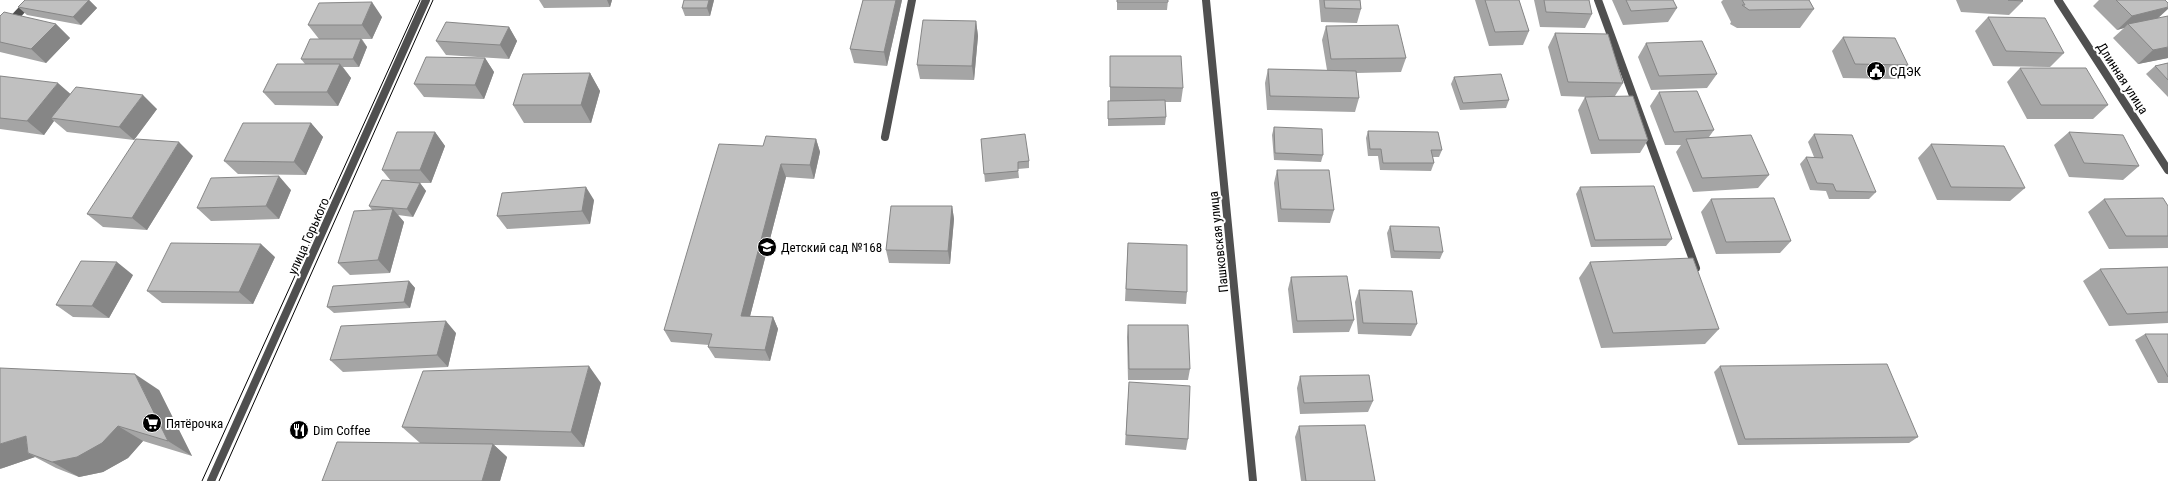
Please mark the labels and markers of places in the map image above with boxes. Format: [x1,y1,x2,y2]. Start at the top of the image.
public building icon: СДЭК [1865,60,1887,82]
place label: СДЭК [1890,64,1922,79]
school or university icon: Детский сад №168 [756,236,778,258]
place label: Детский сад №168 [781,240,882,255]
supermarket icon: Пятёрочка [141,412,163,434]
place label: Пятёрочка [166,416,223,431]
restaurant icon: Dim Coffee [288,419,310,441]
place label: Dim Coffee [313,423,370,438]

